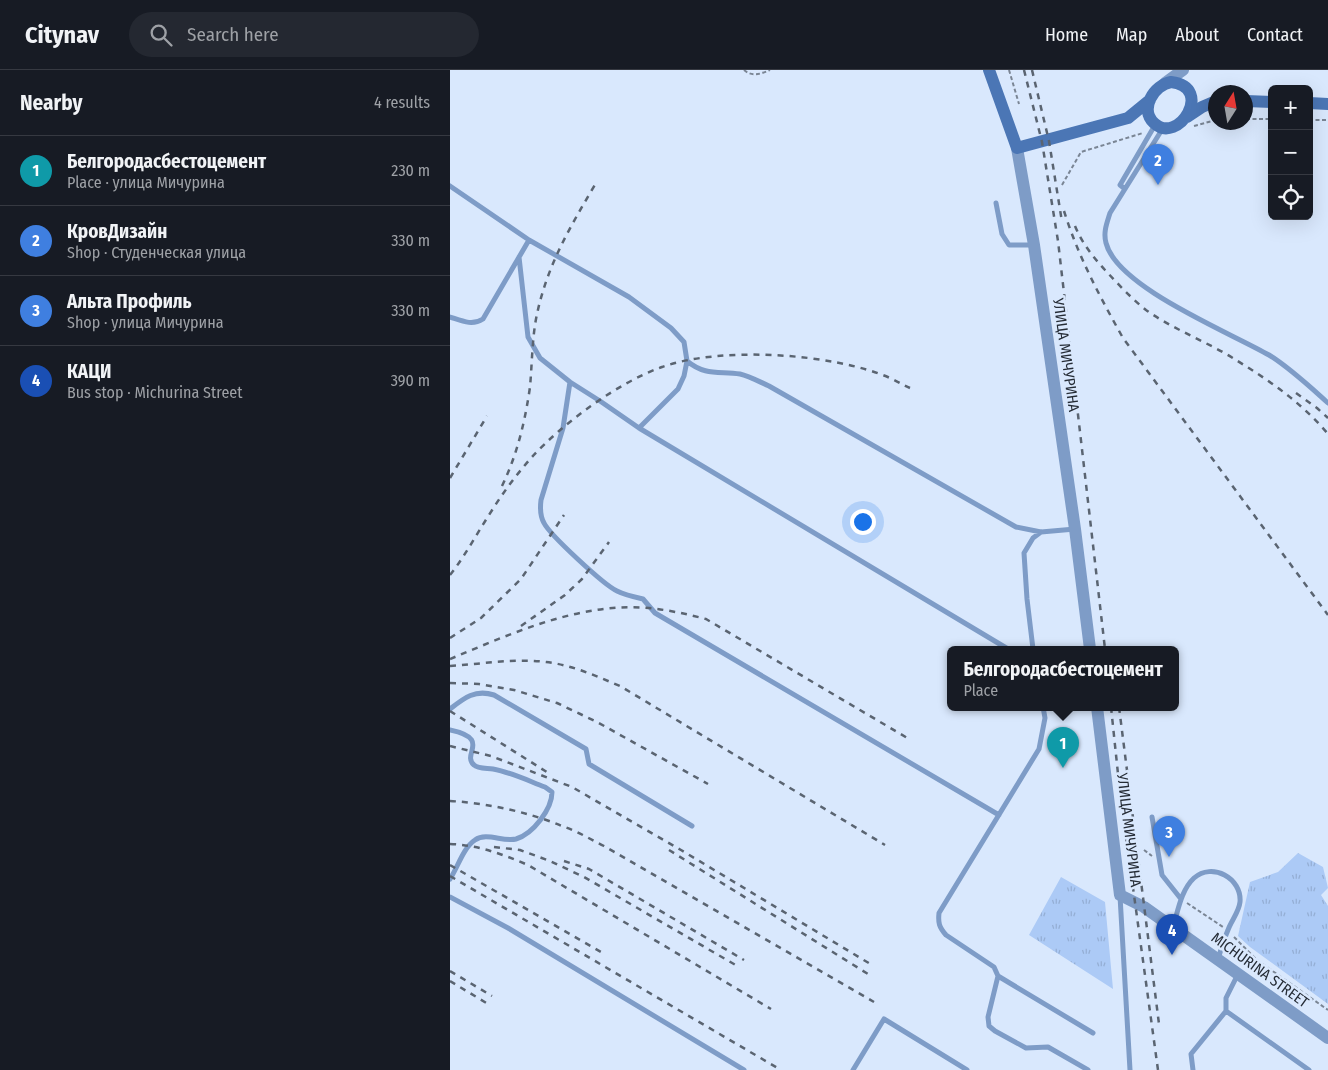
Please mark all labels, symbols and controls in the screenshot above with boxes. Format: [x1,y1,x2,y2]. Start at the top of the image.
search box [129,12,479,57]
text: Citynav [25,21,99,49]
icon: search [147,21,175,49]
text: Search here [187,23,279,46]
text: Home [1045,24,1088,46]
text: Map [1116,24,1147,46]
text: About [1175,24,1219,46]
text: Contact [1247,24,1303,46]
north arrow [1208,85,1253,130]
map controls [1268,85,1313,220]
button: + [1268,85,1313,130]
text: Nearby [20,90,82,116]
text: 4 results [374,93,430,112]
button: − [1268,130,1313,175]
pin: 2 [1142,144,1174,185]
text: Белгородасбестоцемент [67,150,266,173]
text: 1 [33,161,39,180]
text: 230 m [391,161,430,180]
text: Place · улица Мичурина [67,173,225,192]
button: locate [1268,175,1313,220]
text: КровДизайн [67,220,167,243]
text: 2 [32,231,40,250]
text: 330 m [391,231,430,250]
text: Shop · Студенческая улица [67,243,246,262]
text: Альта Профиль [67,290,192,313]
street label: УЛИЦА МИЧУРИНА [1049,296,1083,413]
text: 3 [32,301,40,320]
text: 330 m [391,301,430,320]
text: Shop · улица Мичурина [67,313,224,332]
text: КАЦИ [67,360,111,383]
text: 4 [32,371,40,390]
text: 390 m [391,371,430,390]
text: Bus stop · Michurina Street [67,383,242,402]
your location [850,509,876,535]
popup [947,646,1179,711]
text: Белгородасбестоцемент [963,658,1163,681]
text: Place [963,681,998,700]
pin: 1 [1047,727,1079,768]
street label: УЛИЦА МИЧУРИНА [1113,771,1145,888]
pin: 3 [1153,816,1185,857]
pin: 4 [1156,914,1188,955]
street label: MICHURINA STREET [1208,929,1312,1011]

